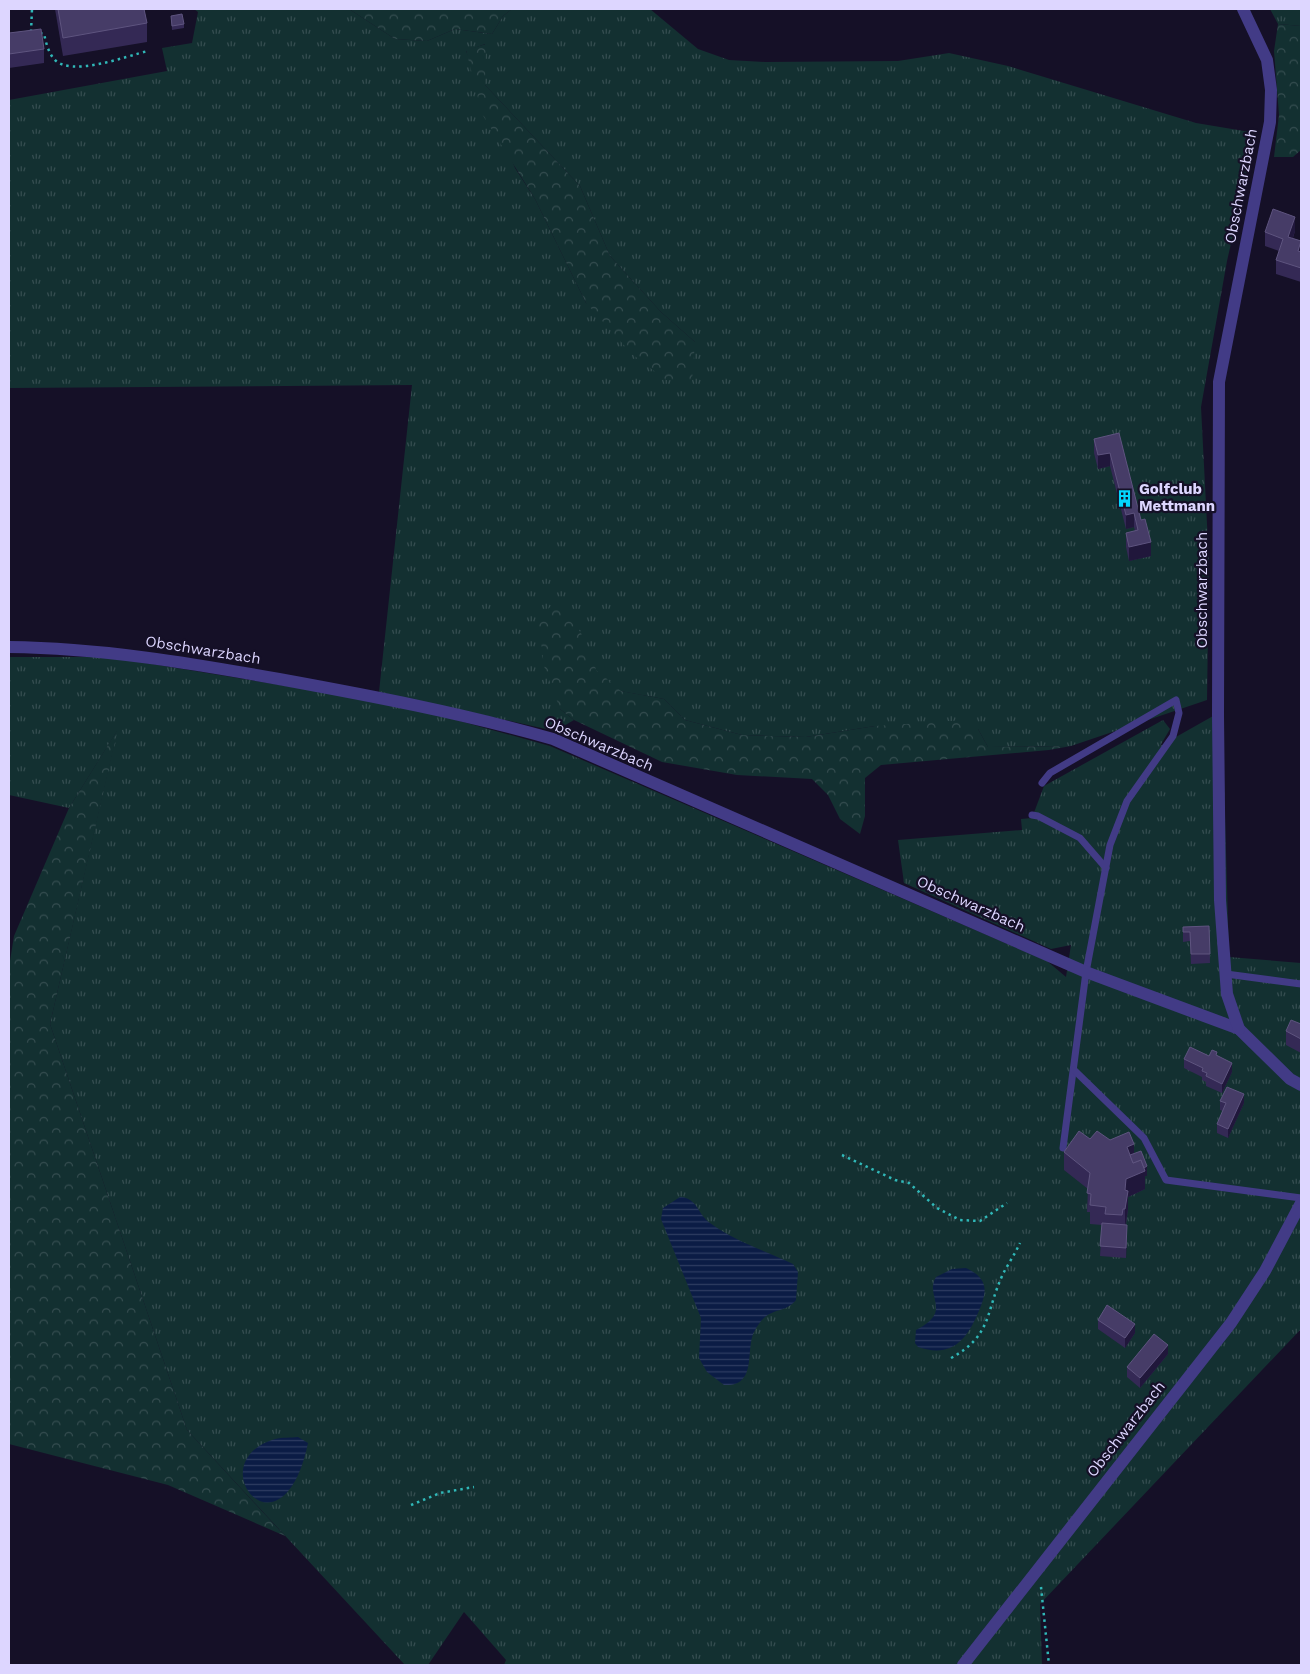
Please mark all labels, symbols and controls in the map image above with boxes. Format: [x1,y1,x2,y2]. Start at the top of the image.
street label: Obschwarzbach [1221,127,1261,245]
place label: Golfclub Mettmann [1139,480,1215,515]
building icon: Golfclub Mettmann [1115,488,1135,508]
street label: Obschwarzbach [1193,532,1211,648]
street label: Obschwarzbach [144,632,262,668]
street label: Obschwarzbach [542,713,656,775]
street label: Obschwarzbach [914,872,1028,936]
street label: Obschwarzbach [1083,1378,1169,1480]

